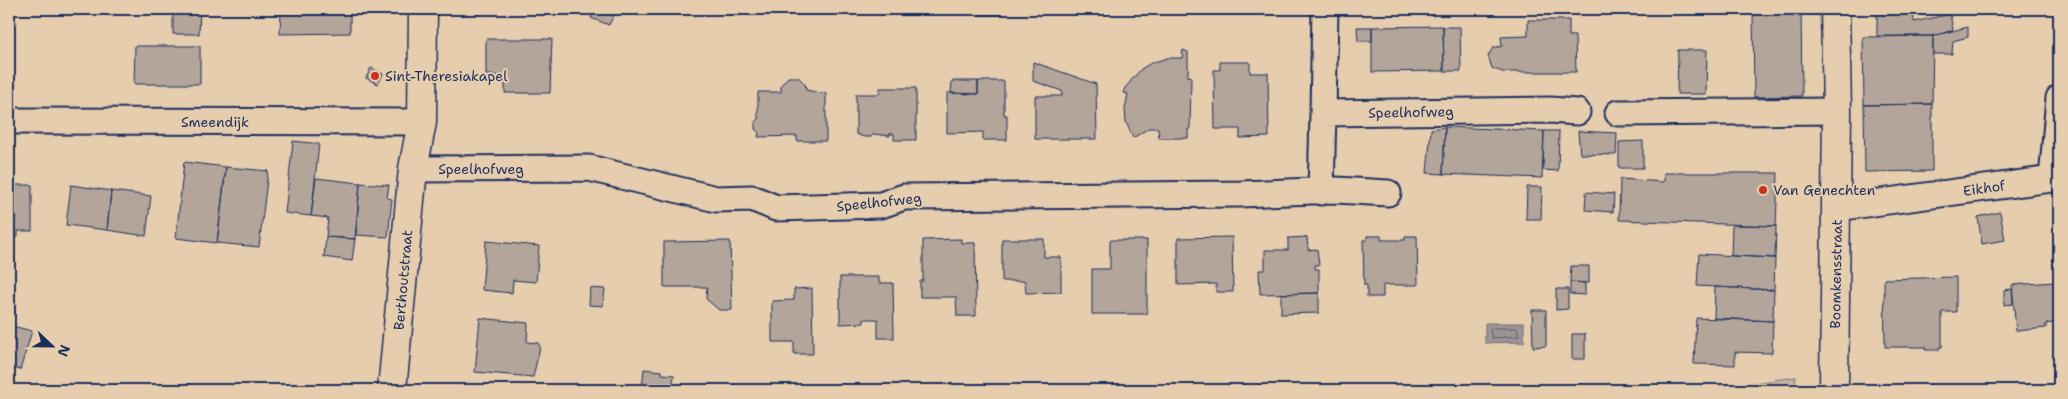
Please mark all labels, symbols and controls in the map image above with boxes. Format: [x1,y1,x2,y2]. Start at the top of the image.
place label: Sint-Theresiakapel [385,67,508,85]
marker: Sint-Theresiakapel [369,70,381,82]
street label: Speelhofweg [1368,102,1454,122]
street label: Smeendijk [181,113,249,131]
street label: Speelhofweg [438,160,524,178]
street label: Eikhof [1962,176,2007,200]
place label: Van Genechten [1773,181,1876,199]
marker: Van Genechten [1757,184,1769,196]
street label: Speelhofweg [835,189,923,215]
street label: Boomkensstraat [1826,219,1846,329]
street label: Berthoutstraat [390,229,416,331]
north arrow [28,322,78,372]
text: N [54,342,74,359]

